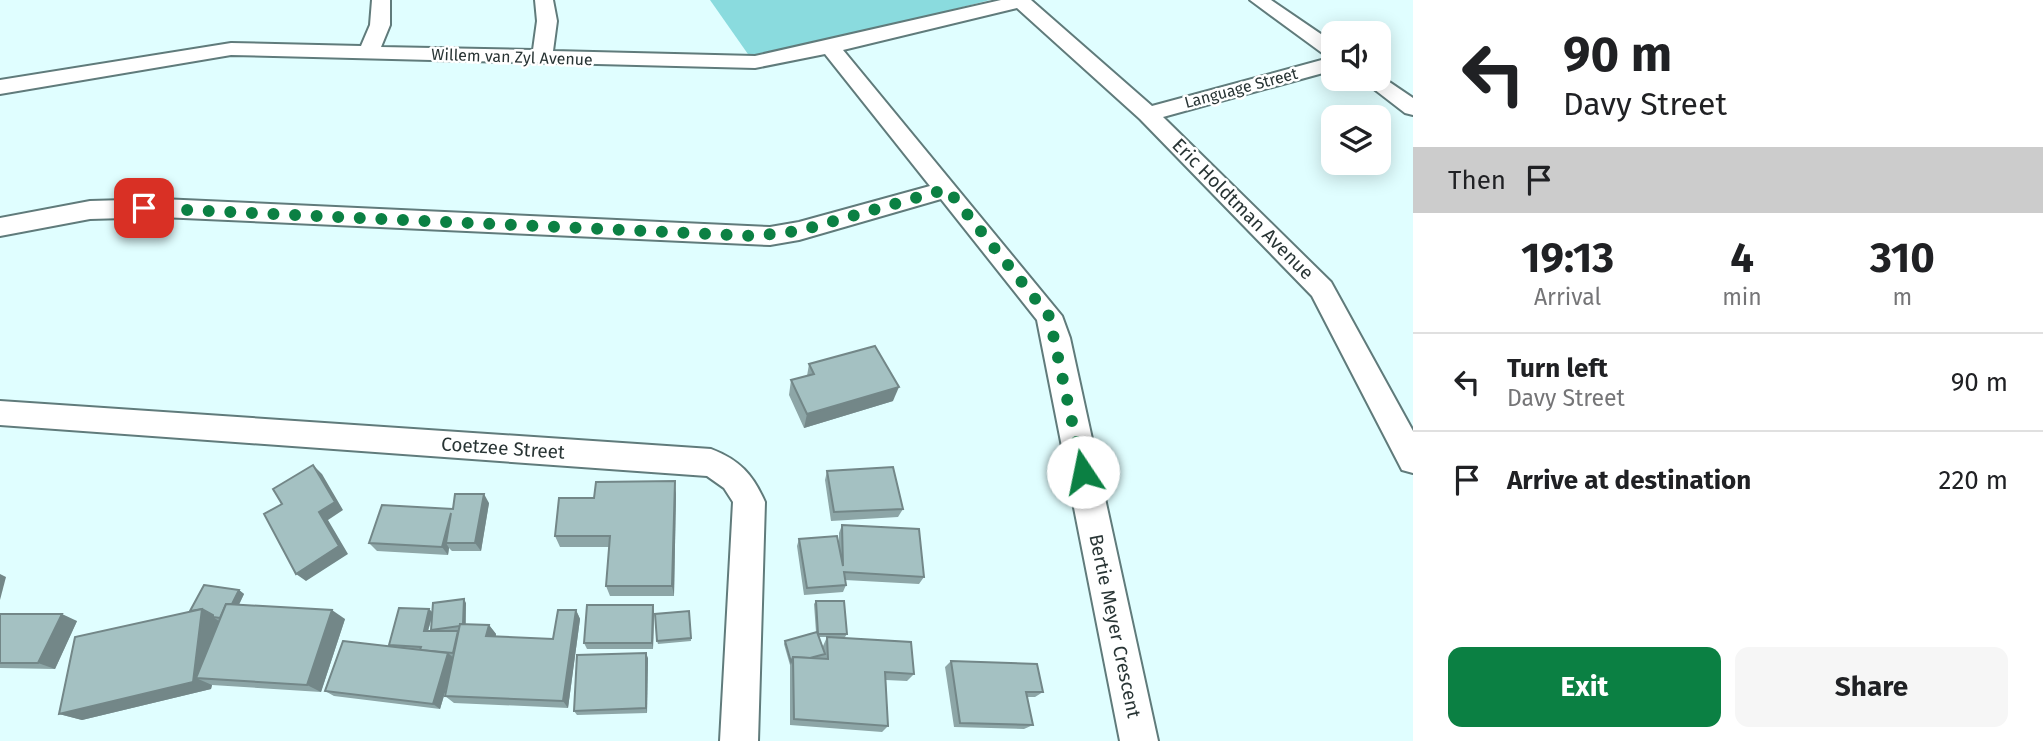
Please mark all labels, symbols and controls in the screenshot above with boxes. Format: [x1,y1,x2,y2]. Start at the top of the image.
map controls [1321,21,1391,175]
button: sound [1321,21,1391,91]
text: 90 m [1563,25,1672,84]
icon: left [1448,28,1539,119]
street label: Willem van Zyl Avenue [431,45,593,69]
street label: Language Street [1182,64,1300,112]
text: Davy Street [1563,85,1727,123]
button: layers [1321,105,1391,175]
street label: Eric Holdtman Avenue [1168,134,1318,284]
icon: arrive [1520,161,1558,199]
text: Then [1448,165,1506,196]
pin [114,178,174,238]
icon: arrive [125,189,163,227]
text: 19:13 [1521,233,1614,283]
text: 4 [1730,233,1754,283]
text: 310 [1870,233,1935,283]
text: Arrival [1534,283,1601,311]
text: min [1722,283,1762,311]
text: m [1893,283,1912,311]
text: Turn left [1507,353,1608,384]
icon: left [1448,363,1486,401]
text: 90 m [1951,367,2008,398]
text: Davy Street [1507,384,1625,412]
street label: Coetzee Street [440,432,566,464]
position arrow [1046,435,1120,509]
icon: arrive [1448,461,1486,499]
text: Arrive at destination [1507,465,1751,496]
text: 220 m [1939,465,2008,496]
street label: Bertie Meyer Crescent [1084,532,1146,720]
button: Exit [1448,647,1721,727]
button: Share [1735,647,2008,727]

